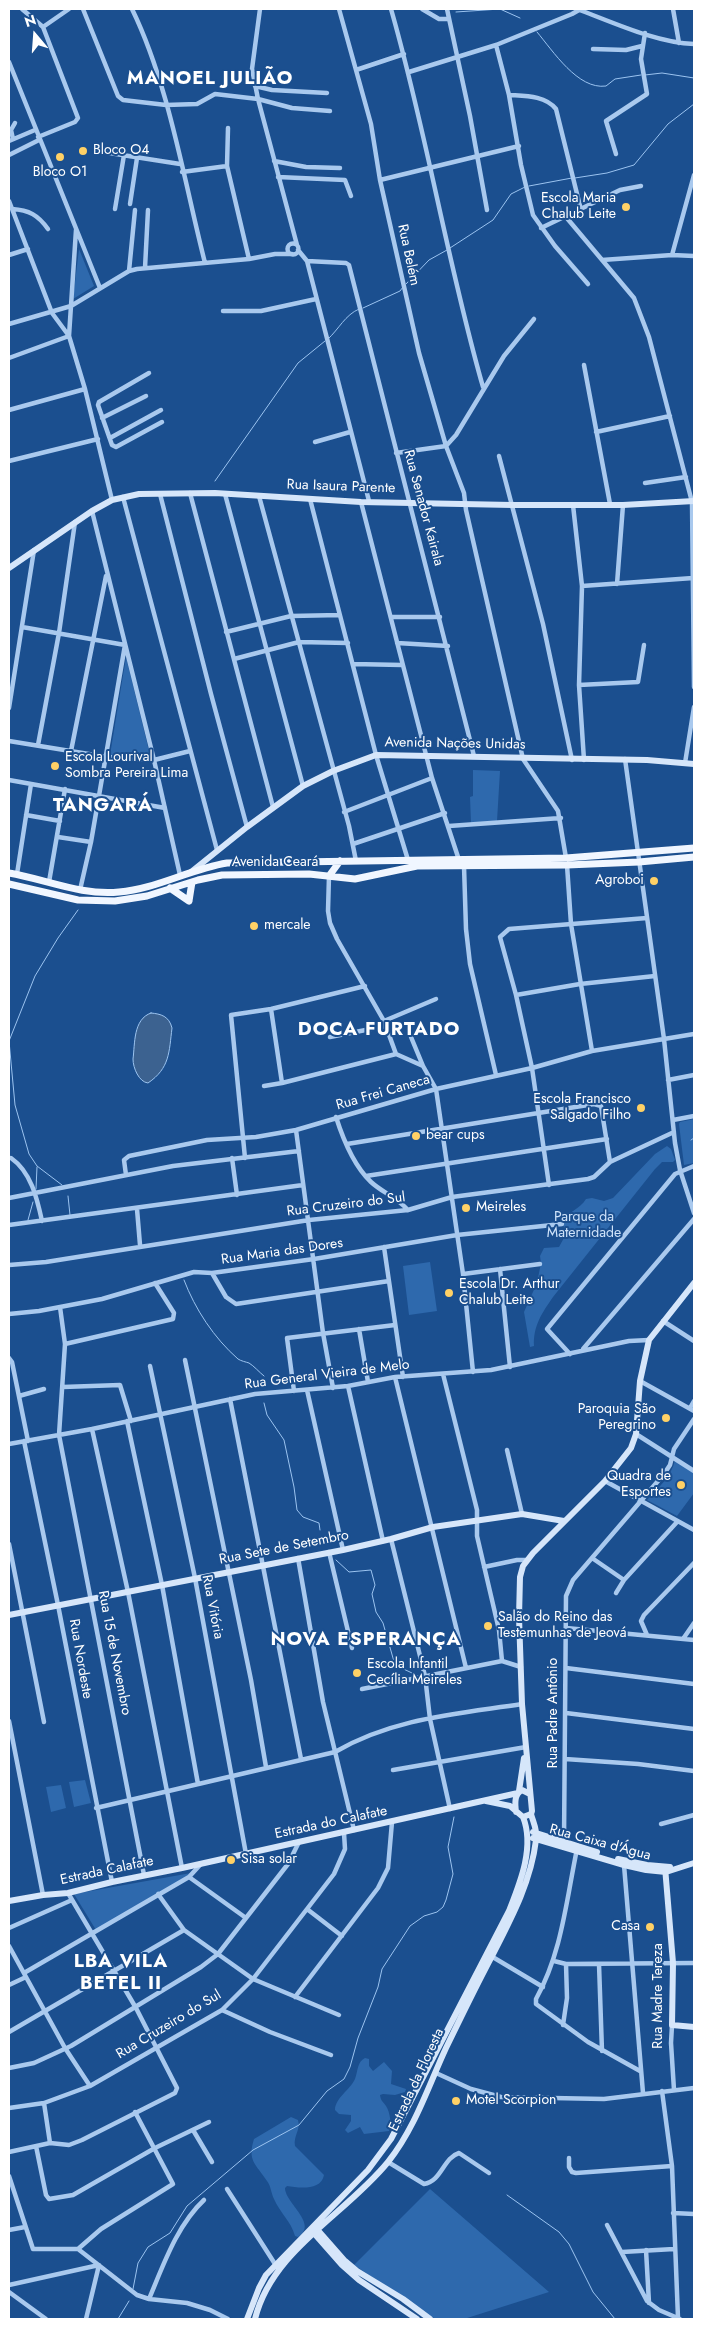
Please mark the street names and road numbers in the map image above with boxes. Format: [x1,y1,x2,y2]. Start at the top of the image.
street label: Rua Belém [393,223,423,287]
street label: Rua Senador Kairala [399,448,447,568]
street label: Rua Isaura Parente [286,477,396,497]
street label: Avenida Nações Unidas [385,734,525,754]
street label: Avenida Ceará [232,855,318,871]
street label: Rua Frei Caneca [334,1072,432,1114]
street label: Rua Cruzeiro do Sul [286,1189,406,1221]
street label: Rua Maria das Dores [220,1235,344,1269]
street label: Rua General Vieira de Melo [244,1357,410,1393]
street label: Rua Sete de Setembro [218,1527,350,1569]
street label: Rua Vitória [198,1573,226,1641]
street label: Rua 15 de Novembro [94,1589,134,1717]
street label: Rua Nordeste [65,1618,95,1700]
street label: Rua Padre Antônio [546,1658,562,1768]
street label: Estrada do Calafate [273,1803,389,1843]
street label: Rua Caixa d'Água [548,1821,652,1865]
street label: Estrada Calafate [59,1853,155,1889]
street label: Rua Madre Tereza [651,1943,667,2049]
street label: Rua Cruzeiro do Sul [113,1987,225,2063]
street label: Estrada da Floresta [386,2026,448,2134]

